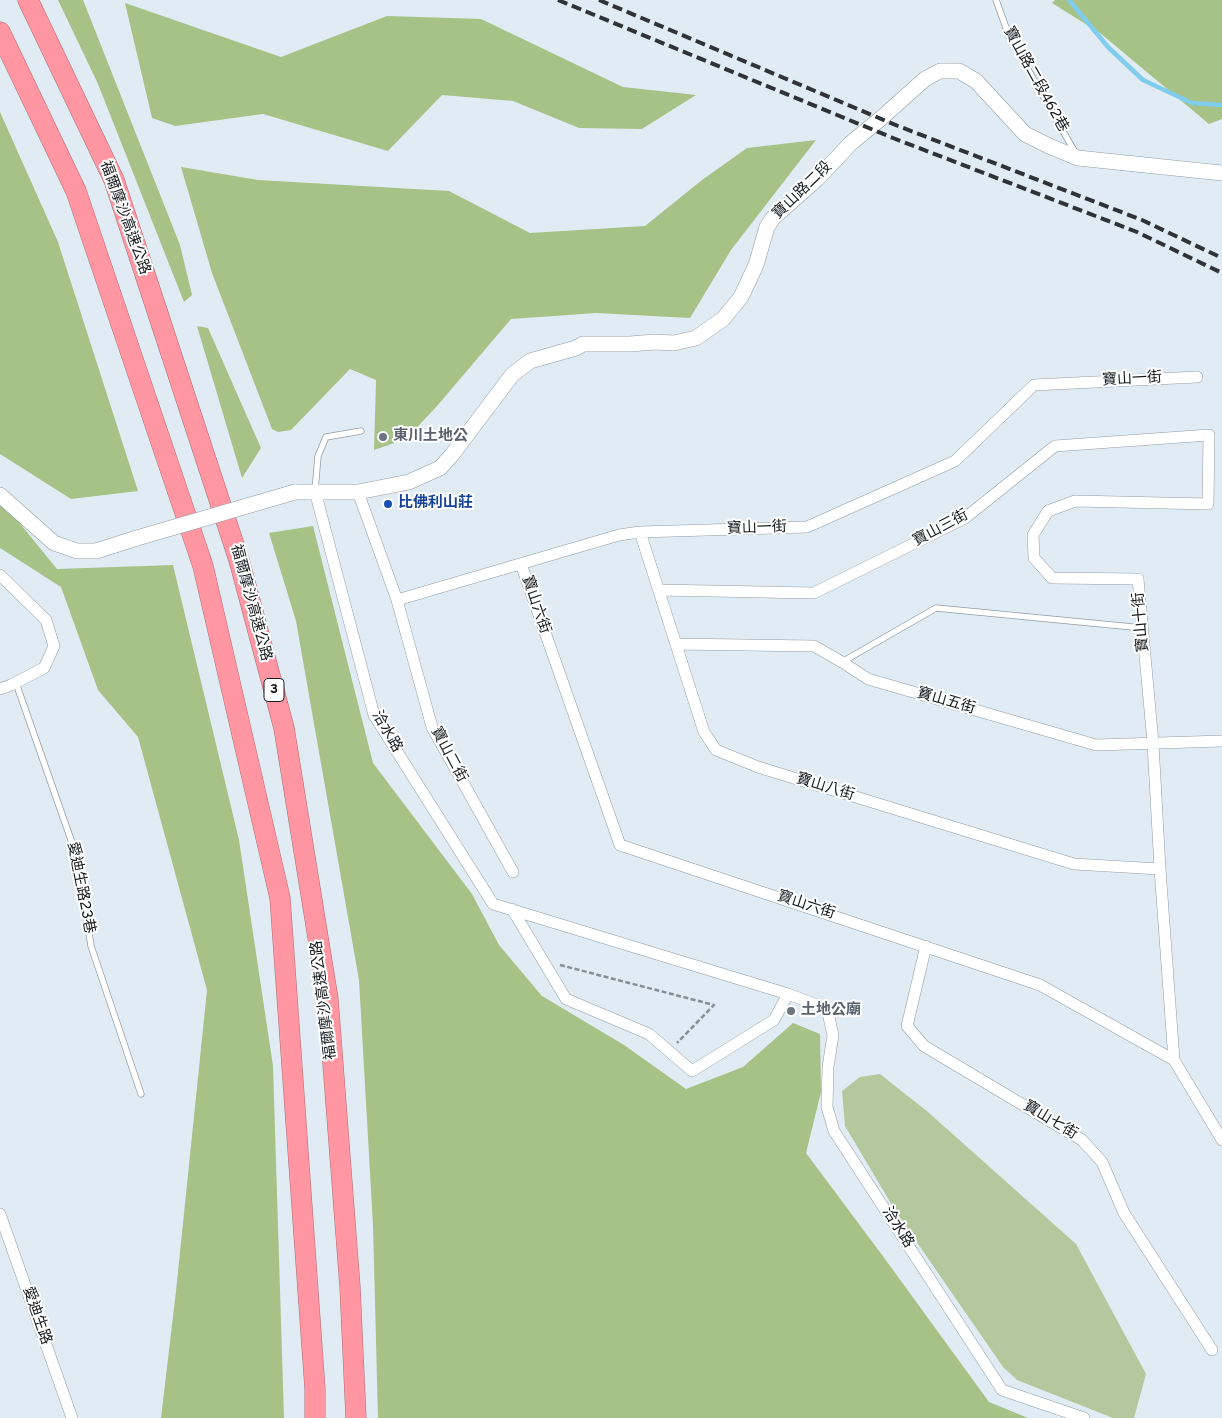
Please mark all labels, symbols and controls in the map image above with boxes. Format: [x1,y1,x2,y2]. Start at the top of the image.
street label: 寶山路二段462巷 [999,24,1071,136]
street label: 寶山路二段 [770,158,836,224]
street label: 福爾摩沙高速公路 [95,159,153,277]
street label: 寶山一街 [1102,369,1162,391]
place label: 東川土地公 [393,428,468,446]
marker: 東川土地公 [377,431,389,443]
place label: 比佛利山莊 [398,495,473,513]
marker: 比佛利山莊 [382,498,394,510]
street label: 寶山三街 [910,507,972,551]
street label: 寶山一街 [727,519,787,539]
street label: 福爾摩沙高速公路 [226,543,274,663]
street label: 寶山六街 [517,574,553,636]
street label: 寶山十街 [1130,591,1154,653]
road number: 3 [264,678,284,702]
street label: 寶山五街 [915,685,977,719]
street label: 洽水路 [367,708,405,756]
street label: 寶山二街 [426,724,470,786]
street label: 寶山八街 [794,771,856,805]
street label: 愛迪生路23巷 [62,841,98,935]
street label: 寶山六街 [775,888,837,924]
street label: 福爾摩沙高速公路 [309,939,341,1061]
place label: 土地公廟 [801,1002,861,1020]
marker: 土地公廟 [785,1005,797,1017]
street label: 寶山七街 [1020,1098,1080,1144]
street label: 洽水路 [877,1204,917,1252]
street label: 愛迪生路 [18,1285,54,1347]

